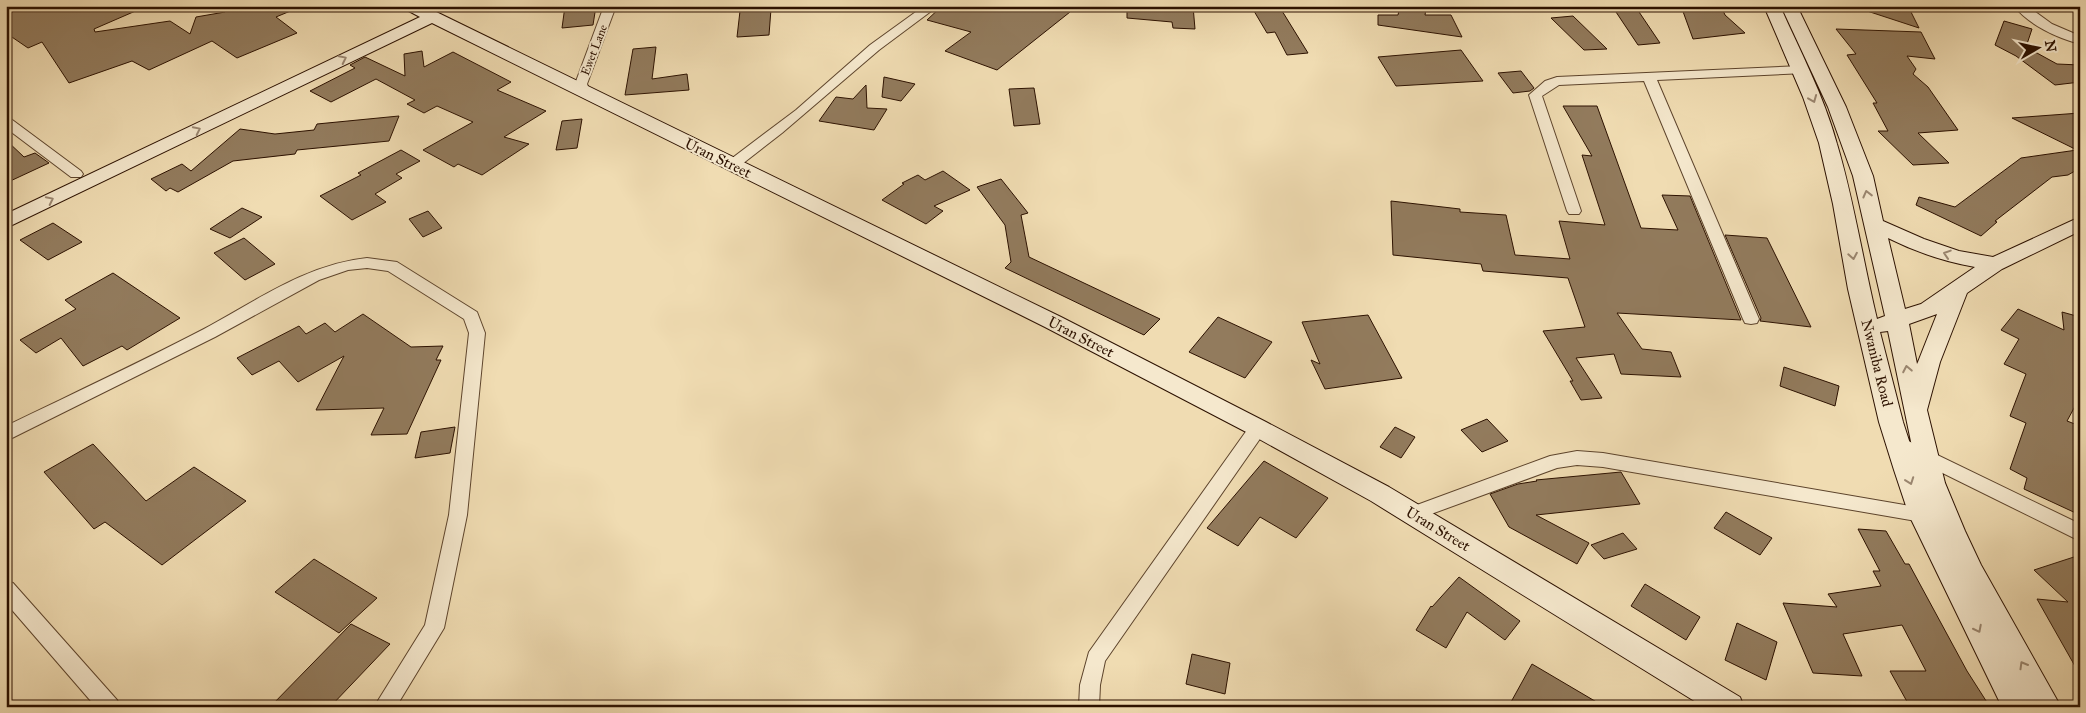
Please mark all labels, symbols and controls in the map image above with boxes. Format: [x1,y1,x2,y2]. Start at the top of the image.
north arrow [2014,22,2064,72]
street label: Ewet Lane [578,23,610,77]
text: N [2041,39,2060,53]
one-way arrow [338,55,347,66]
one-way arrow [1806,94,1817,103]
one-way arrow [191,126,200,136]
street label: Uran Street [682,134,755,182]
one-way arrow [1862,189,1873,198]
one-way arrow [45,196,54,207]
one-way arrow [1943,250,1952,260]
one-way arrow [1847,252,1857,260]
street label: Uran Street [1045,313,1118,362]
street label: Nwaniba Road [1857,317,1897,409]
one-way arrow [1902,365,1913,373]
one-way arrow [1904,476,1914,485]
street label: Uran Street [1402,503,1474,556]
one-way arrow [1972,623,1982,632]
one-way arrow [2019,661,2029,670]

